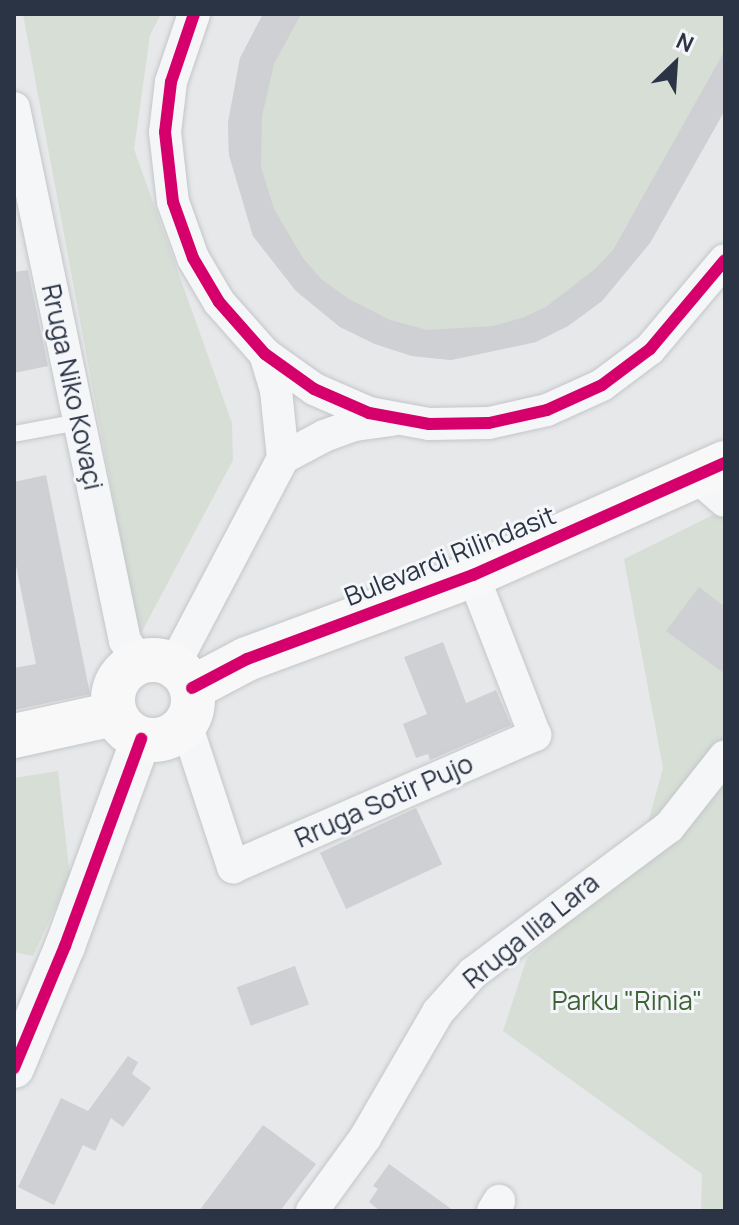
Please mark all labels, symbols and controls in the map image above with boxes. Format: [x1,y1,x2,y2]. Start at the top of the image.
north arrow [635,24,715,104]
text: N [672,25,699,59]
street label: Rruga Niko Kovaçi [35,281,109,493]
street label: Bulevardi Rilindasit [340,499,560,613]
street label: Rruga Sotir Pujo [290,748,478,854]
street label: Rruga Ilia Lara [457,867,605,995]
park label: Parku "Rinia" [552,985,702,1017]

